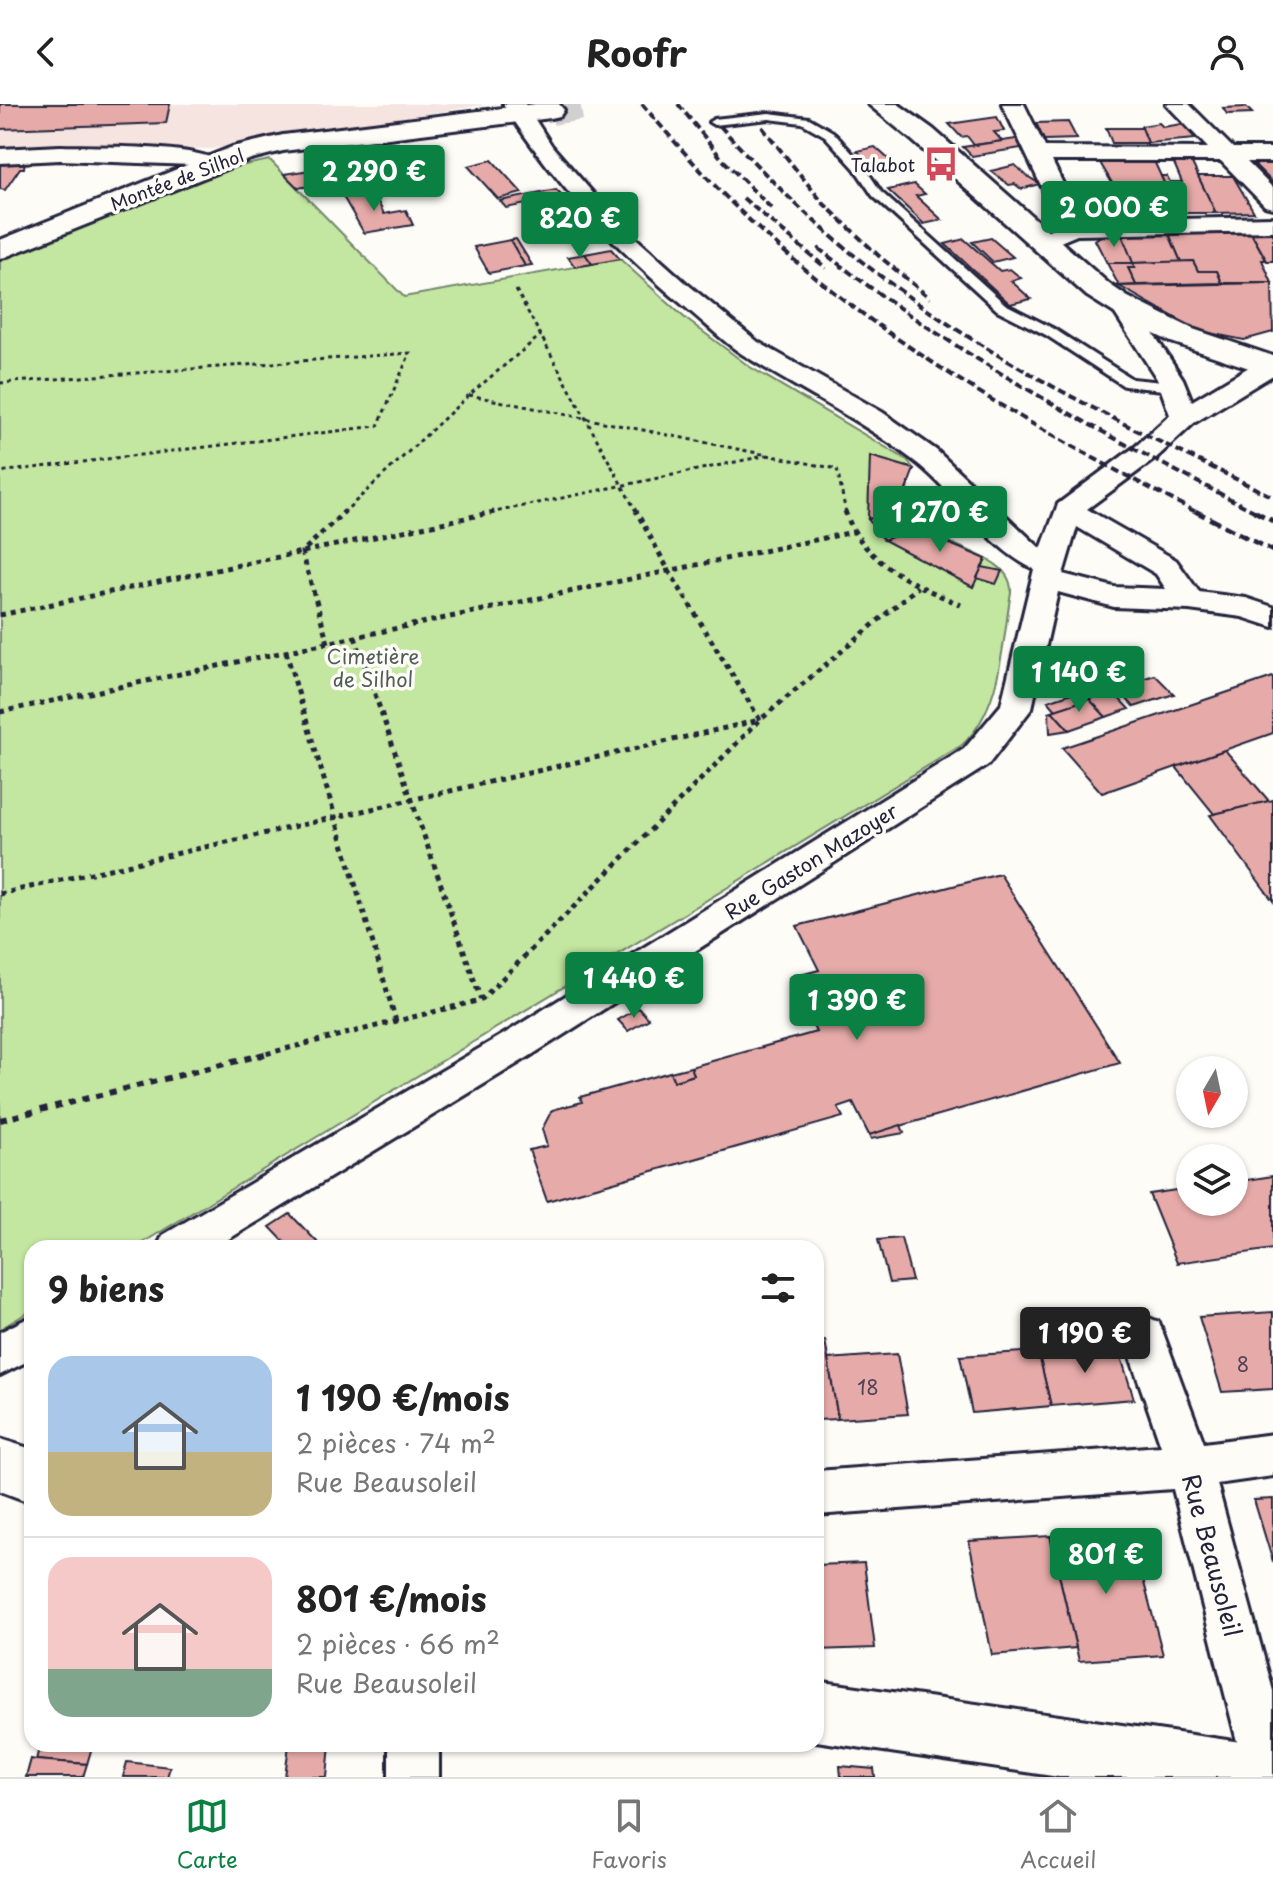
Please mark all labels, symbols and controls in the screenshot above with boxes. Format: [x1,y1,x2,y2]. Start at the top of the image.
text: Roofr [586,25,687,79]
icon: back [24,30,68,74]
icon: person [1205,30,1249,74]
street label: Montée de Silhol [106,141,248,217]
pin: 2 290 € [300,145,448,213]
bus stop icon: Talabot [922,145,960,183]
text: 2 290 € [322,151,426,190]
place label: Talabot [850,151,915,178]
pin: 2 000 € [1040,181,1188,249]
text: 2 000 € [1059,187,1169,226]
pin: 820 € [524,192,636,260]
text: 820 € [539,198,621,237]
pin: 1 270 € [866,486,1014,554]
text: 1 270 € [891,492,989,531]
park label: Cimetière de Silhol [327,641,419,694]
pin: 1 140 € [1005,646,1153,714]
text: 1 140 € [1031,652,1127,691]
street label: Rue Gaston Mazoyer [719,795,904,927]
pin: 1 440 € [560,952,708,1020]
text: 1 440 € [583,958,685,997]
pin: 1 390 € [783,974,931,1042]
text: 1 390 € [807,980,907,1019]
north arrow [1176,1056,1248,1128]
map controls [1176,1056,1248,1216]
button: layers [1176,1144,1248,1216]
text: 9 biens [48,1262,164,1314]
icon: filters [756,1266,800,1310]
pin: 1 190 € [1011,1307,1159,1375]
text: 1 190 € [1038,1313,1132,1352]
house number: 8 [1237,1349,1249,1379]
text: 1 190 €/mois [296,1371,510,1423]
house number: 18 [857,1372,879,1402]
icon: home [112,1388,208,1484]
text: 2 pièces · 74 m² [296,1423,496,1462]
text: Rue Beausoleil [296,1462,477,1501]
street label: Rue Beausoleil [1174,1470,1252,1640]
pin: 801 € [1050,1528,1162,1596]
text: 801 € [1068,1534,1144,1573]
text: 801 €/mois [296,1572,487,1624]
icon: home [112,1589,208,1685]
text: 2 pièces · 66 m² [296,1624,500,1663]
text: Rue Beausoleil [296,1663,477,1702]
tab: Carte [177,1794,238,1875]
tab: Favoris [591,1794,667,1875]
tab: Accueil [1020,1794,1096,1875]

